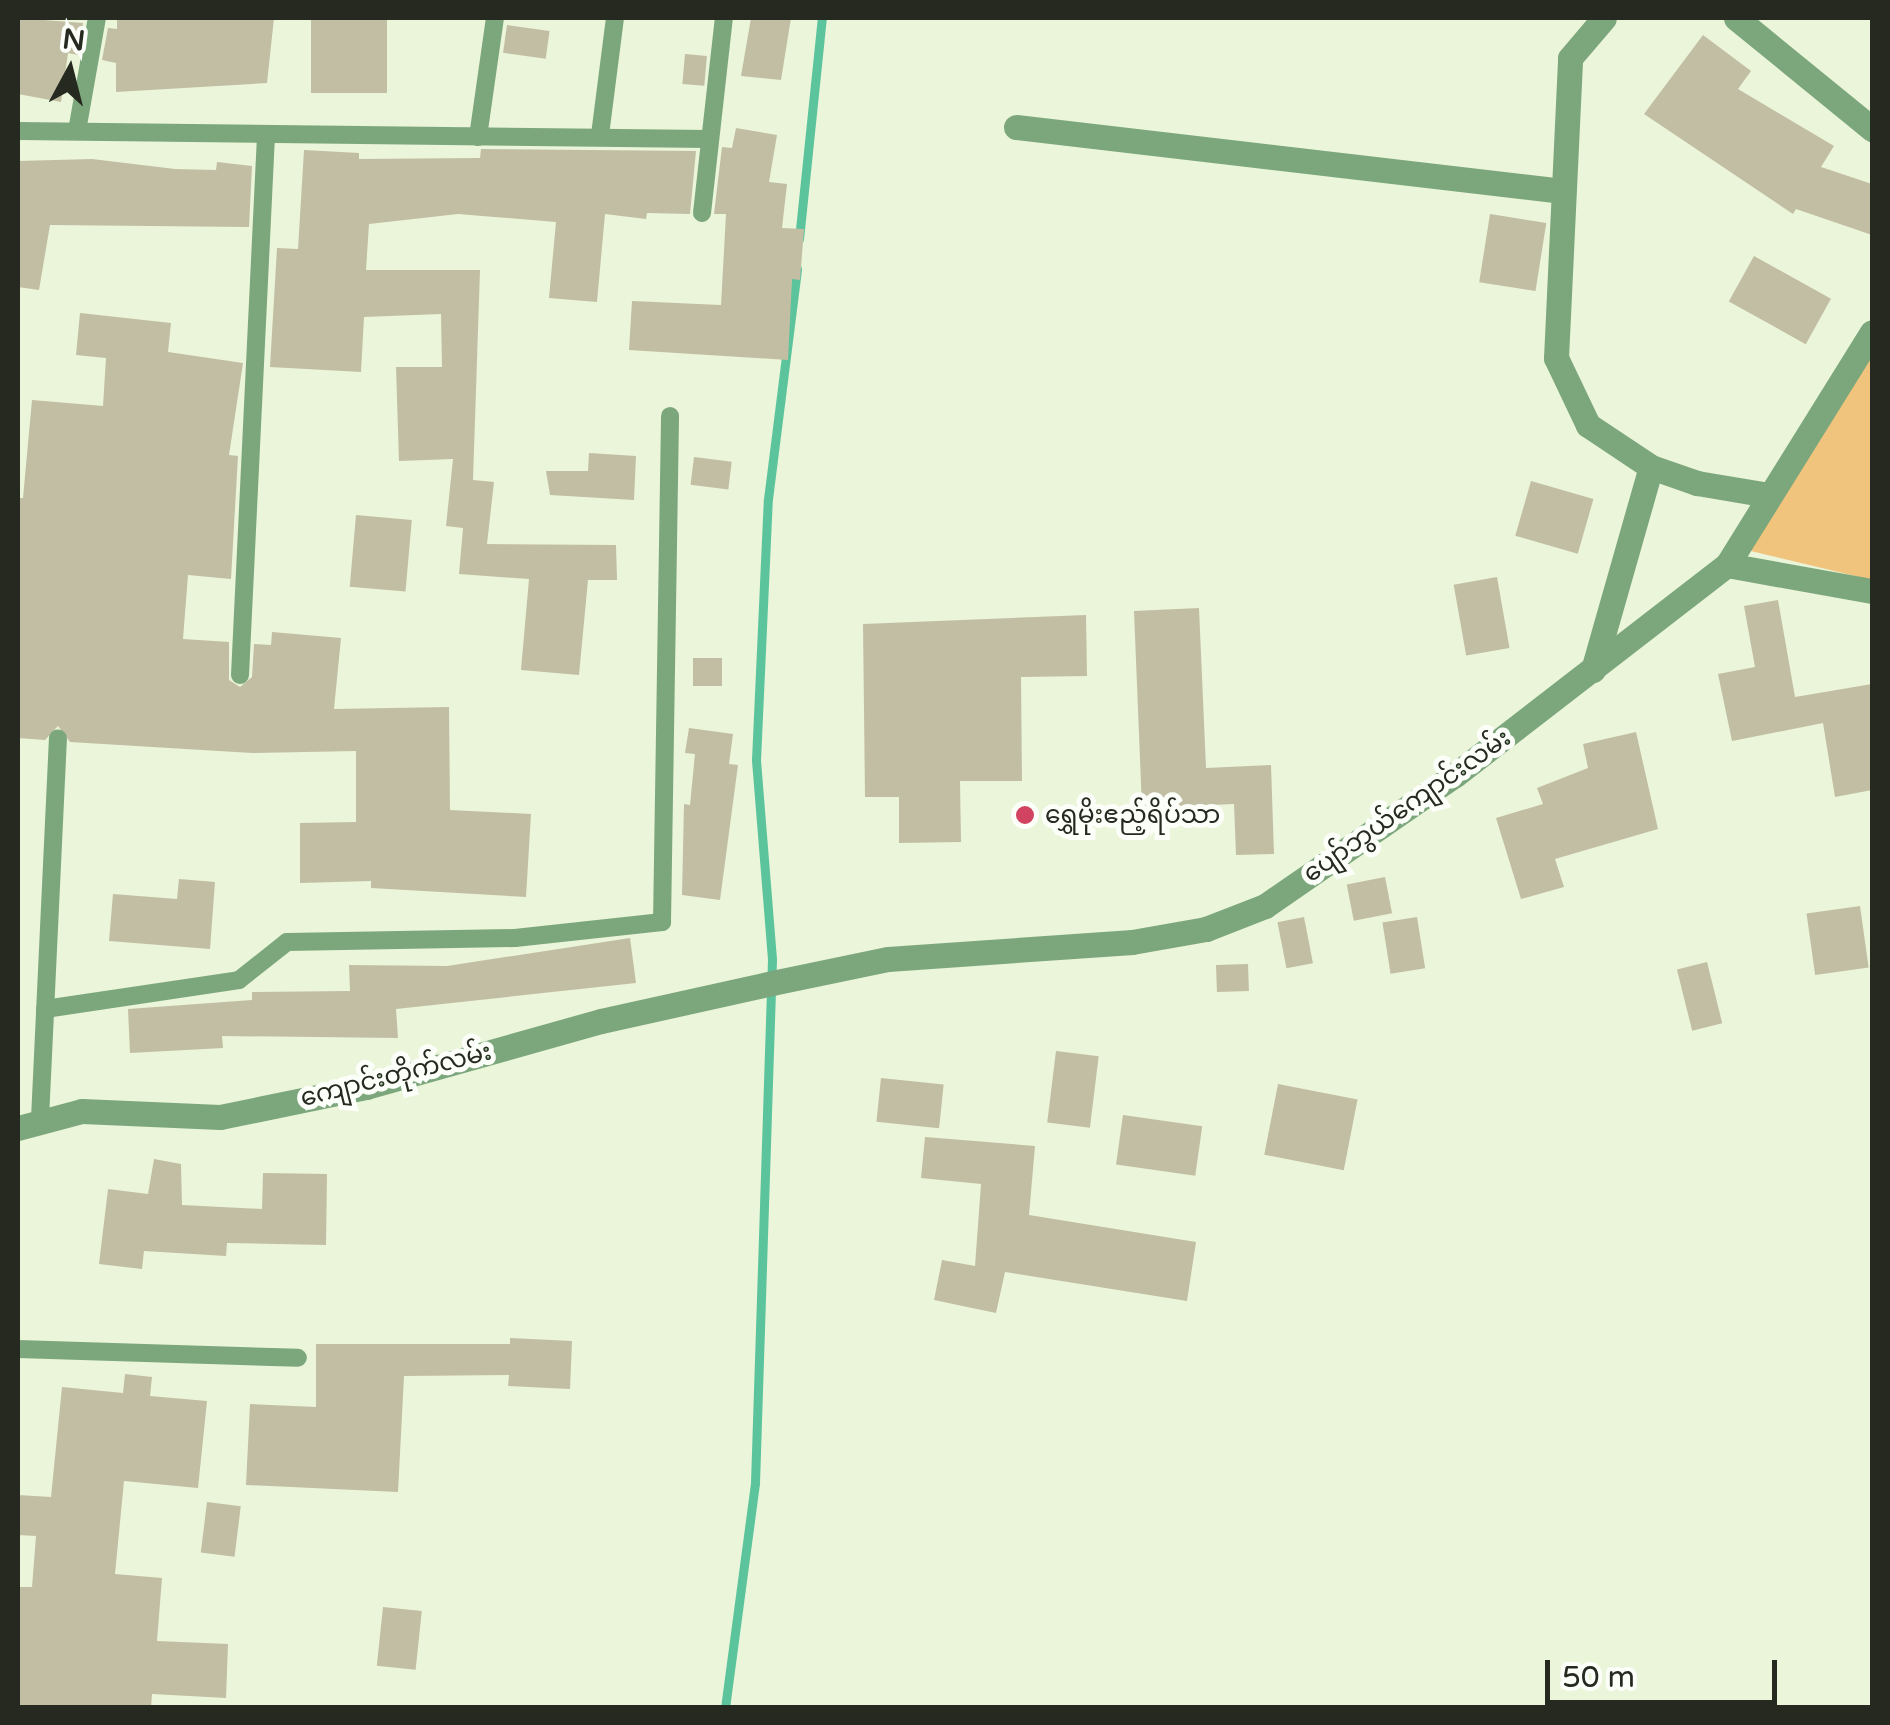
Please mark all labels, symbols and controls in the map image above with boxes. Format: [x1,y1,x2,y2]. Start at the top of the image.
north arrow [20,20,120,120]
text: N [60,22,87,58]
street label: ပျော်ဘွယ်ကျောင်းလမ်း [1297,723,1517,889]
place label: ရွှေမိုးဧည့်ရိပ်သာ [1045,800,1220,830]
marker: ရွှေမိုးဧည့်ရိပ်သာ [1014,804,1036,826]
street label: ကျောင်းတိုက်လမ်း [297,1037,495,1113]
scale bar [1550,1640,1782,1702]
text: 50 m [1562,1659,1635,1696]

